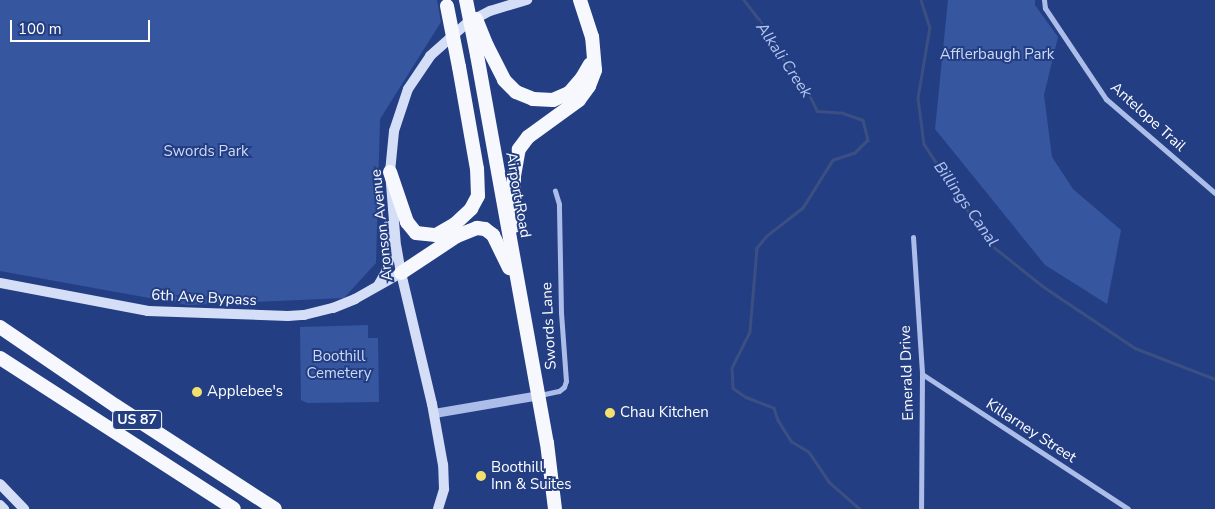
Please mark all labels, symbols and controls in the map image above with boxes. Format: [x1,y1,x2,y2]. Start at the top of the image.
scale bar [12,10,152,42]
text: 100 m [18,19,62,39]
water label: Alkali Creek [752,19,816,101]
park label: Afflerbaugh Park [940,46,1054,64]
street label: Antelope Trail [1107,79,1189,155]
park label: Swords Park [163,143,249,161]
street label: Airport Road [502,151,534,239]
water label: Billings Canal [930,158,1002,250]
street label: Aronson Avenue [367,168,397,282]
street label: Swords Lane [538,282,560,370]
street label: 6th Ave Bypass [151,286,257,310]
street label: Emerald Drive [896,325,918,421]
park label: Boothill Cemetery [306,347,372,382]
place label: Applebee's [207,383,283,401]
marker: Applebee's [191,386,203,398]
street label: Killarney Street [983,395,1079,467]
place label: Chau Kitchen [620,404,709,422]
marker: Chau Kitchen [604,407,616,419]
road number: US 87 [112,408,162,432]
place label: Boothill Inn & Suites [491,458,571,493]
marker: Boothill Inn & Suites [475,470,487,482]

